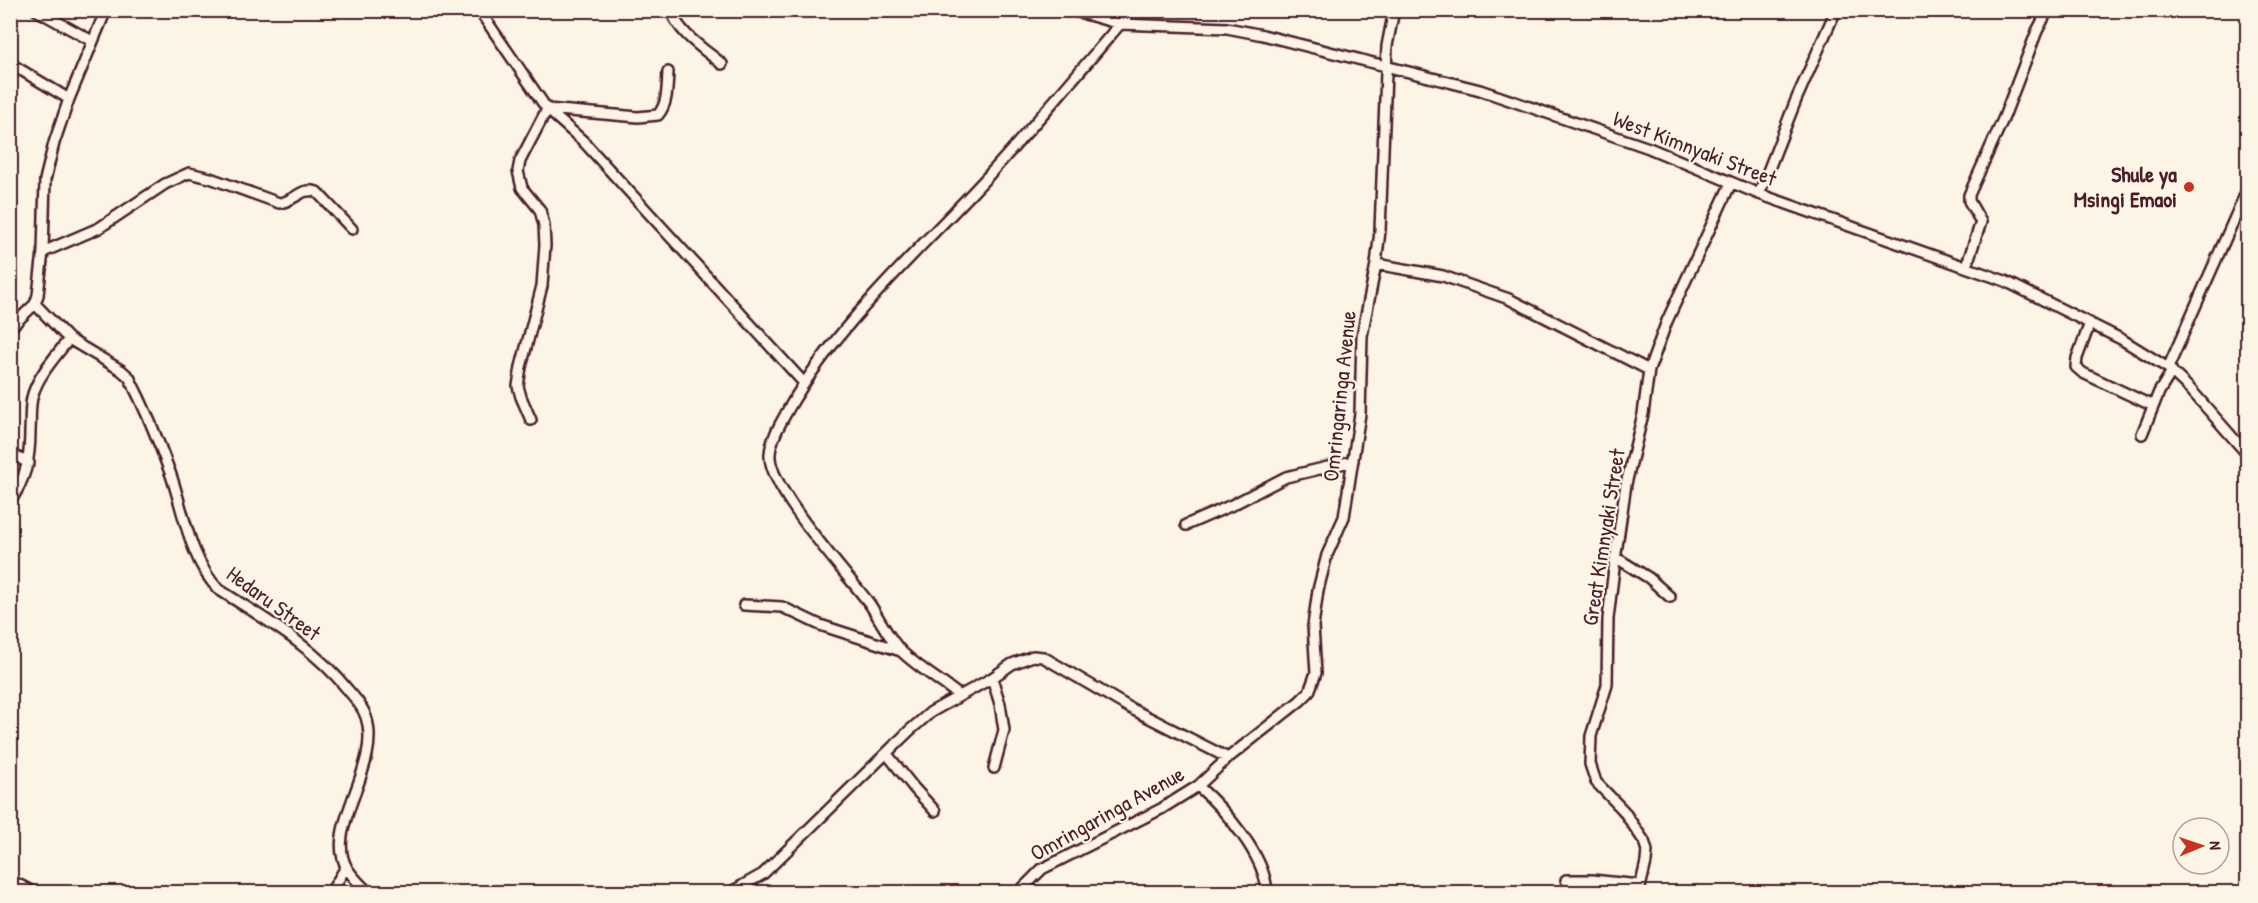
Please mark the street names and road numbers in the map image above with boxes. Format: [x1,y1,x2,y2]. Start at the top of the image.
street label: West Kimnyaki Street [1609,103,1782,193]
street label: Omringaringa Avenue [1315,309,1363,483]
street label: Great Kimnyaki Street [1574,446,1632,628]
street label: Hedaru Street [221,559,328,648]
street label: Omringaringa Avenue [1025,758,1190,868]

